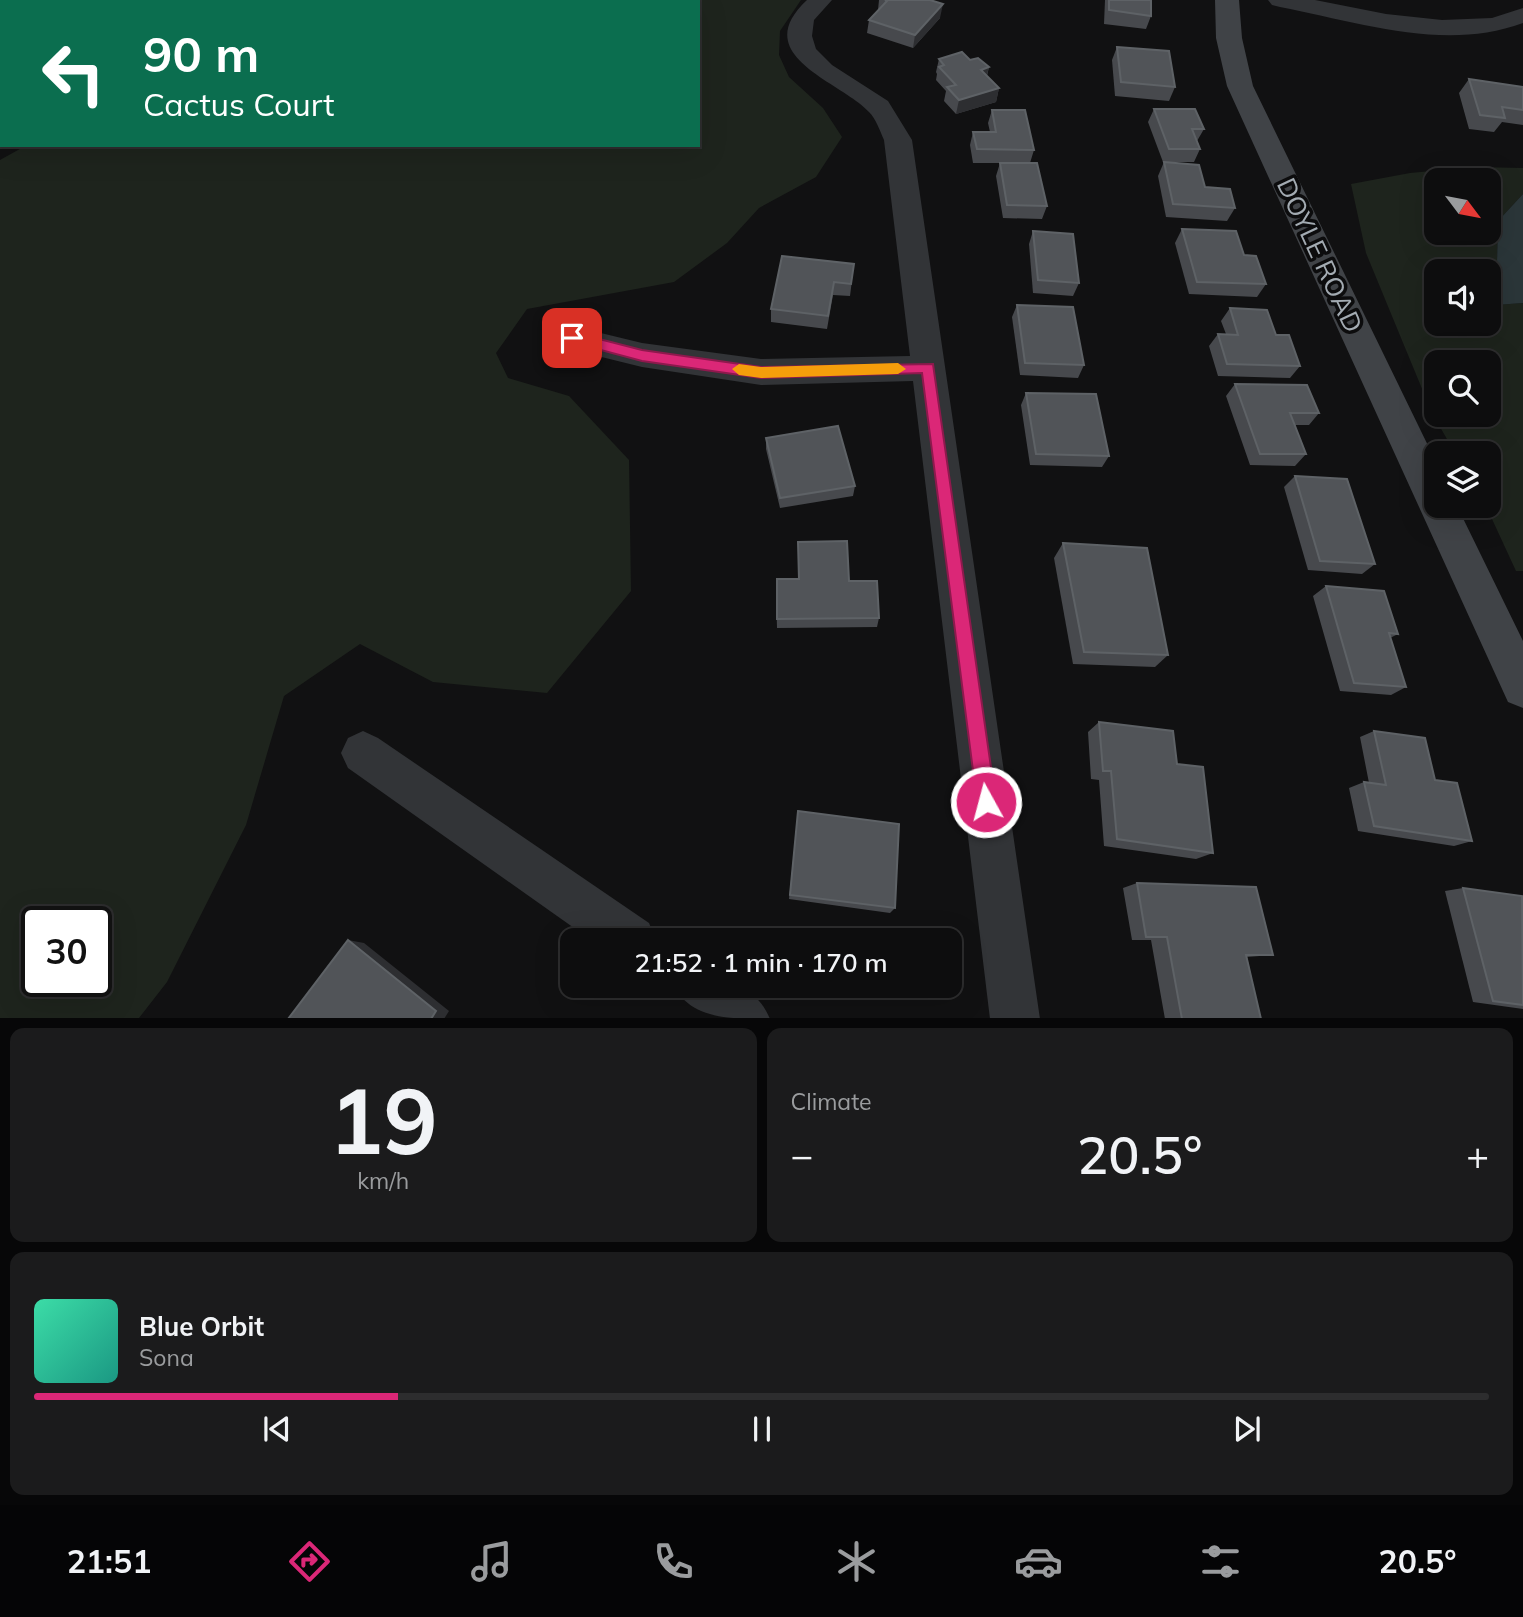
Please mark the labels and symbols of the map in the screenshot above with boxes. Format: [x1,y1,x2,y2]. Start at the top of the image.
north arrow [1424,168,1502,245]
street label: DOYLE ROAD [1270,172,1370,338]
pin [542,308,602,368]
position arrow [949,765,1023,839]
speed limit sign: 30 [21,906,112,997]

